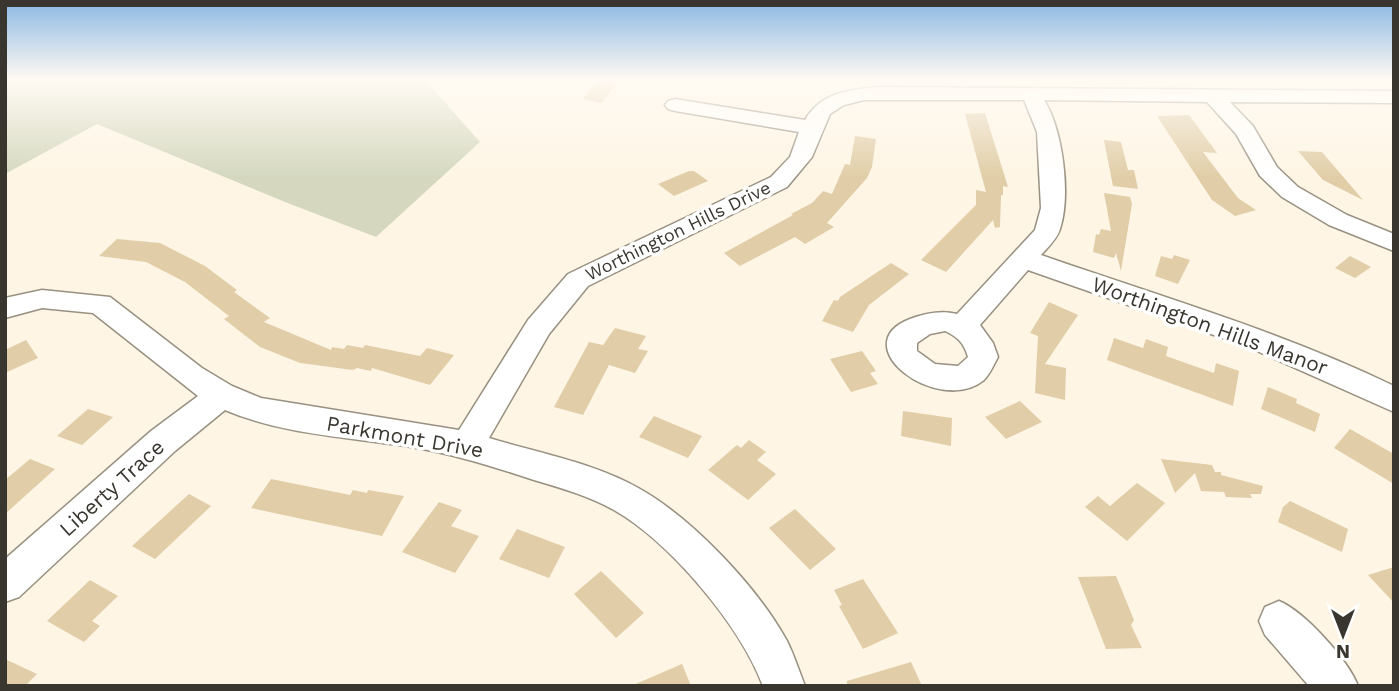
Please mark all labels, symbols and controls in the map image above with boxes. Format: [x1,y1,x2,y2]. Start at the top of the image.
street label: Worthington Hills Drive [582,177,774,285]
street label: Worthington Hills Manor [1089,271,1332,380]
street label: Parkmont Drive [325,410,485,463]
street label: Liberty Trace [54,434,169,541]
north arrow [1308,600,1378,670]
text: N [1336,640,1350,663]

